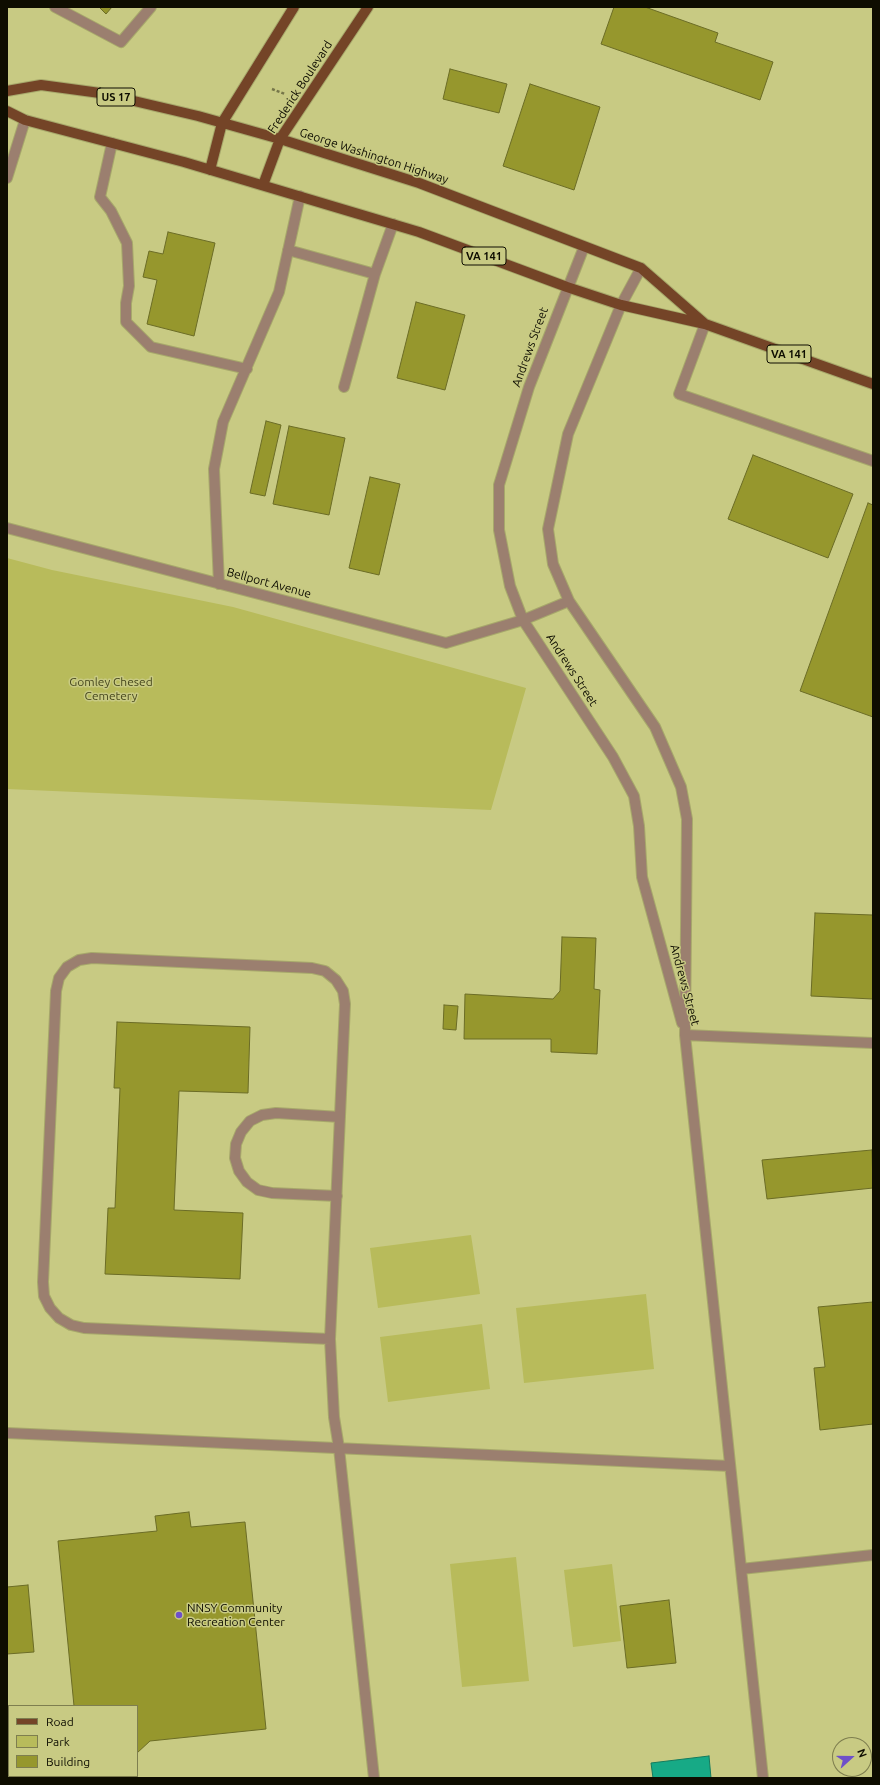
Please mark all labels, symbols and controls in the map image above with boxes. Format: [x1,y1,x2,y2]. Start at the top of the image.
street label: Frederick Boulevard [265,38,335,136]
road number: US 17 [97,88,135,106]
street label: George Washington Highway [298,125,450,187]
road number: VA 141 [462,247,506,265]
street label: Andrews Street [509,305,551,389]
road number: VA 141 [767,345,811,363]
street label: Bellport Avenue [225,565,313,601]
street label: Andrews Street [543,631,601,709]
park label: Gomley Chesed Cemetery [69,675,153,703]
street label: Andrews Street [667,943,703,1027]
place label: NNSY Community Recreation Center [187,1601,285,1629]
marker: NNSY Community Recreation Center [174,1610,184,1620]
legend [8,1705,138,1777]
text: Road [46,1715,74,1728]
text: Park [46,1735,70,1748]
north arrow [832,1737,872,1777]
text: N [855,1747,869,1759]
text: Building [46,1755,90,1768]

